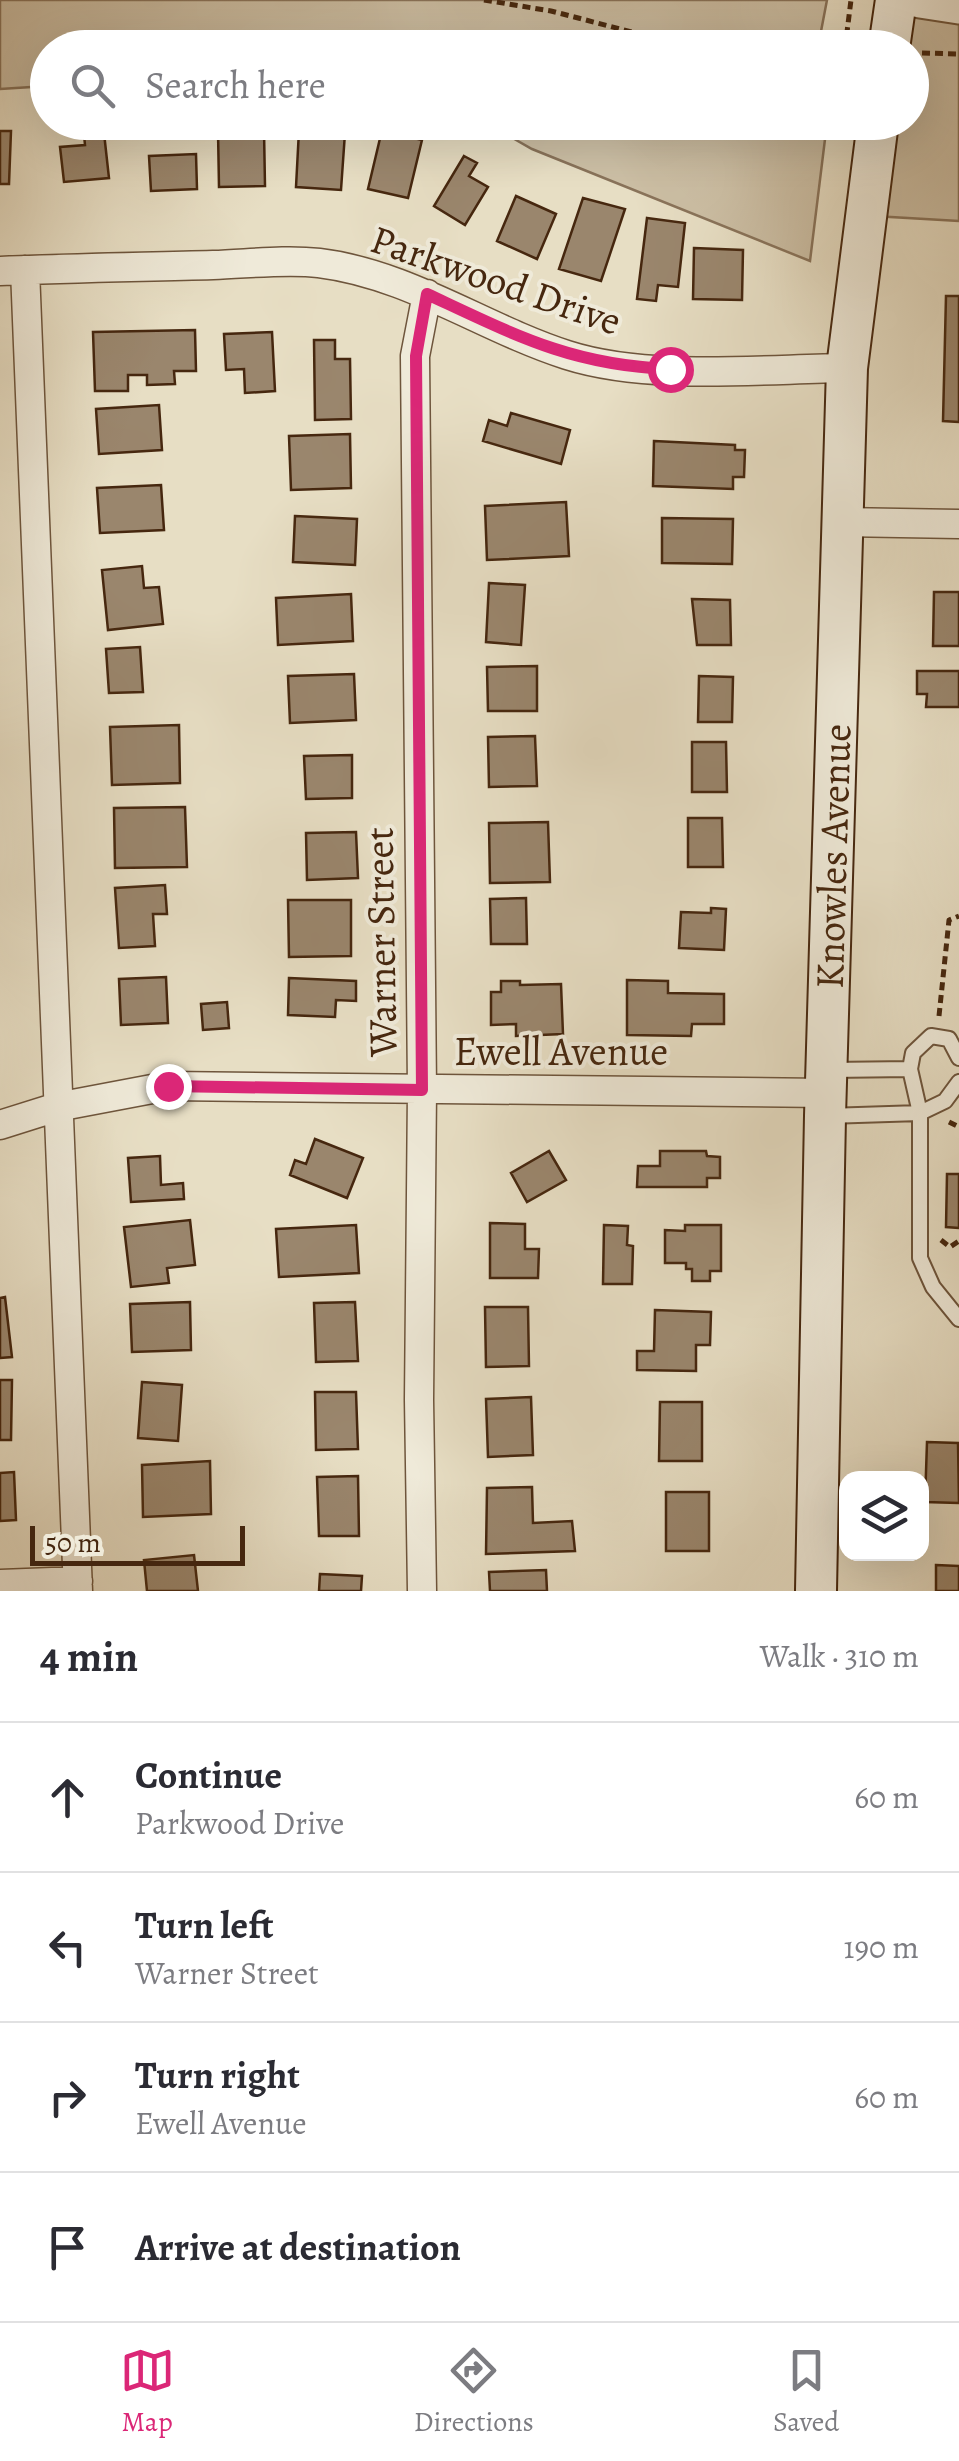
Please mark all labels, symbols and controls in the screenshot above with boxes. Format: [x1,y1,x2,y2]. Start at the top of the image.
search box [30,30,929,140]
icon: search [65,58,120,113]
text: Search here [145,59,326,111]
street label: Parkwood Drive [363,211,629,349]
route start [648,347,694,393]
street label: Knowles Avenue [801,723,864,990]
street label: Warner Street [352,827,411,1058]
street label: Ewell Avenue [454,1024,668,1079]
route end [146,1064,192,1110]
map controls [839,1471,929,1561]
button: layers [839,1471,929,1561]
scale bar [30,1521,245,1566]
text: 50 m [45,1524,101,1562]
text: 4 min [40,1628,138,1685]
text: Walk · 310 m [760,1634,919,1678]
text: Continue [135,1749,282,1801]
icon: ahead [40,1770,95,1825]
text: 60 m [854,1775,919,1819]
text: Parkwood Drive [135,1801,344,1845]
text: Turn left [135,1899,274,1951]
icon: left [40,1920,95,1975]
text: 190 m [843,1925,919,1969]
text: Warner Street [135,1951,319,1995]
text: Turn right [135,2049,300,2101]
icon: right [40,2070,95,2125]
text: 60 m [854,2075,919,2119]
text: Ewell Avenue [135,2101,307,2145]
icon: arrive [40,2220,95,2275]
text: Arrive at destination [135,2221,461,2273]
tab: Map [120,2343,175,2441]
tab: Directions [414,2343,534,2441]
tab: Saved [773,2343,839,2441]

